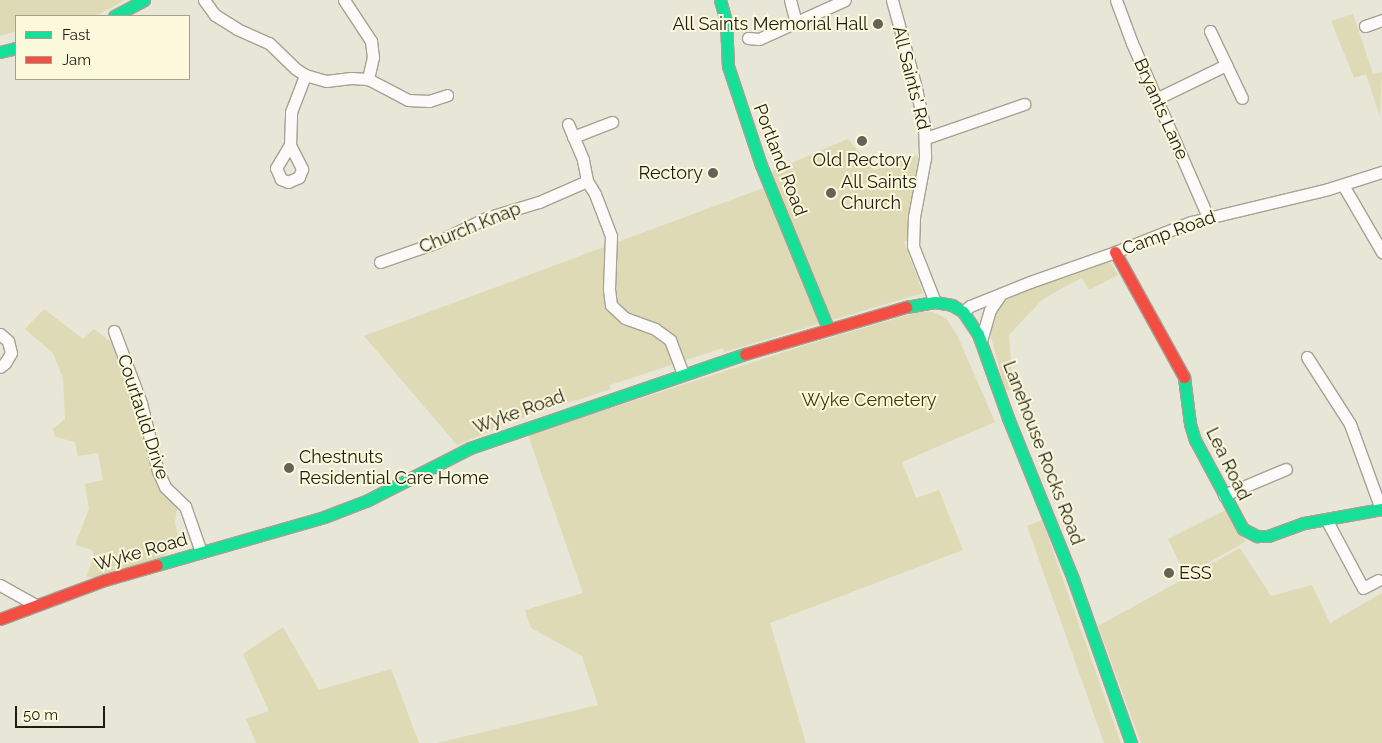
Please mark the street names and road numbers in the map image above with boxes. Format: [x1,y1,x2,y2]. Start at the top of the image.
street label: All Saints' Rd [888,23,934,133]
street label: Bryants Lane [1129,55,1193,163]
street label: Portland Road [749,101,811,219]
street label: Church Knap [416,198,524,258]
street label: Camp Road [1119,206,1219,260]
street label: Courtauld Drive [113,352,173,482]
street label: Lanehouse Rocks Road [998,358,1088,548]
street label: Wyke Road [470,385,568,439]
street label: Lea Road [1201,424,1255,504]
street label: Wyke Road [92,528,190,576]

